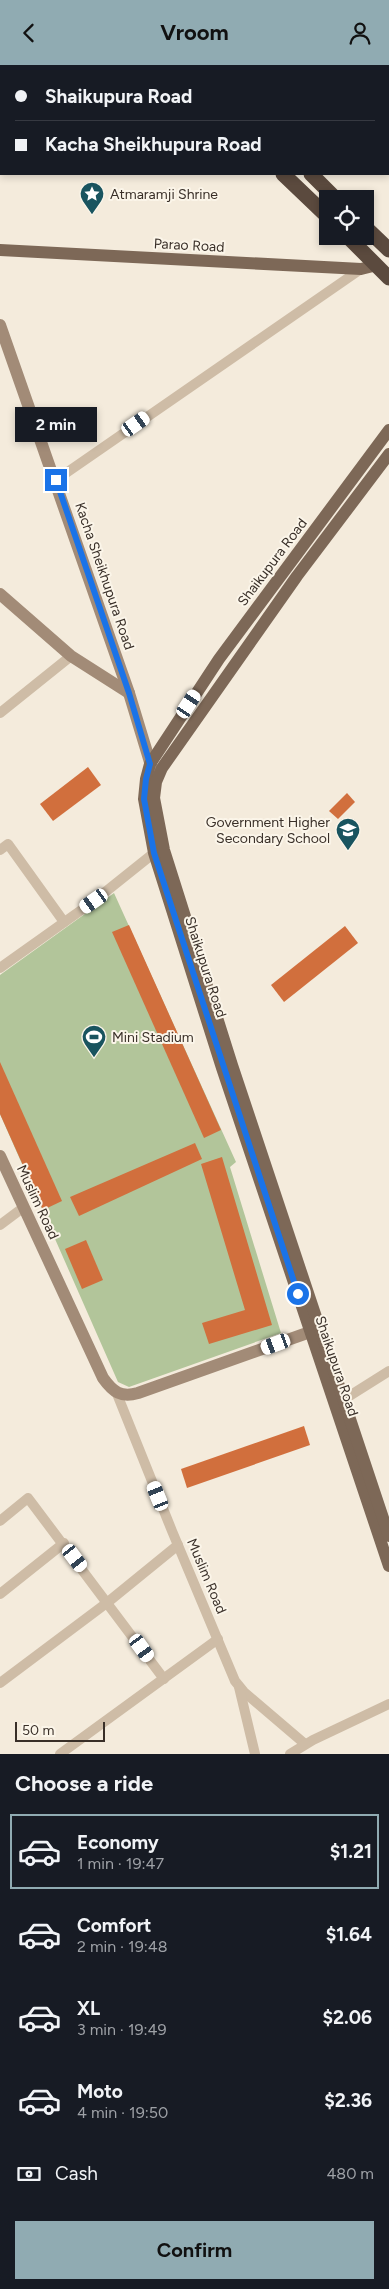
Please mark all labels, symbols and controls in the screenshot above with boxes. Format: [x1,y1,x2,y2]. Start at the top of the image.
icon: back [15,19,43,47]
text: Vroom [160,19,229,46]
icon: person [346,19,374,47]
text: Shaikupura Road [45,85,192,108]
text: Kacha Sheikhupura Road [45,133,262,156]
place icon: Atmaramji Shrine [79,181,105,215]
place label: Atmaramji Shrine [110,186,218,203]
map controls [319,190,374,245]
button: locate [319,190,374,245]
street label: Parao Road [153,235,225,256]
callout: 2 min [15,407,97,443]
car [119,409,152,439]
text: 2 min [36,415,76,434]
route end [45,469,67,491]
street label: Kacha Sheikhupura Road [71,500,138,652]
street label: Shaikupura Road [234,515,311,609]
car [174,687,203,721]
place label: Government Higher Secondary School [206,814,330,847]
school or university icon: Government Higher Secondary School [335,817,361,851]
car [77,886,110,916]
street label: Shaikupura Road [181,915,230,1020]
sports icon: Mini Stadium [81,1024,107,1058]
place label: Mini Stadium [112,1029,194,1046]
street label: Muslim Road [13,1162,62,1242]
route start [287,1283,309,1305]
street label: Shaikupura Road [311,1314,362,1419]
car [259,1332,292,1356]
car [145,1479,170,1513]
street label: Muslim Road [183,1536,230,1616]
car [59,1542,90,1574]
car [127,1631,156,1665]
scale bar [15,1719,105,1742]
text: 50 m [22,1722,54,1739]
text: Choose a ride [15,1770,153,1797]
icon: car [17,1829,62,1874]
text: Economy [77,1831,159,1854]
text: $1.21 [330,1840,372,1863]
text: 1 min · 19:47 [77,1854,164,1873]
icon: car [17,1912,62,1957]
text: Comfort [77,1914,152,1937]
text: $1.64 [326,1923,372,1946]
text: 2 min · 19:48 [77,1937,168,1956]
icon: car [17,1995,62,2040]
text: XL [77,1997,100,2020]
text: $2.06 [322,2006,372,2029]
text: 3 min · 19:49 [77,2020,167,2039]
icon: car [17,2078,62,2123]
text: Moto [77,2080,123,2103]
text: $2.36 [324,2089,372,2112]
text: 4 min · 19:50 [77,2103,168,2122]
icon: cash [15,2160,43,2188]
text: Cash [55,2162,98,2185]
text: 480 m [326,2164,374,2183]
button: Confirm [15,2221,374,2279]

